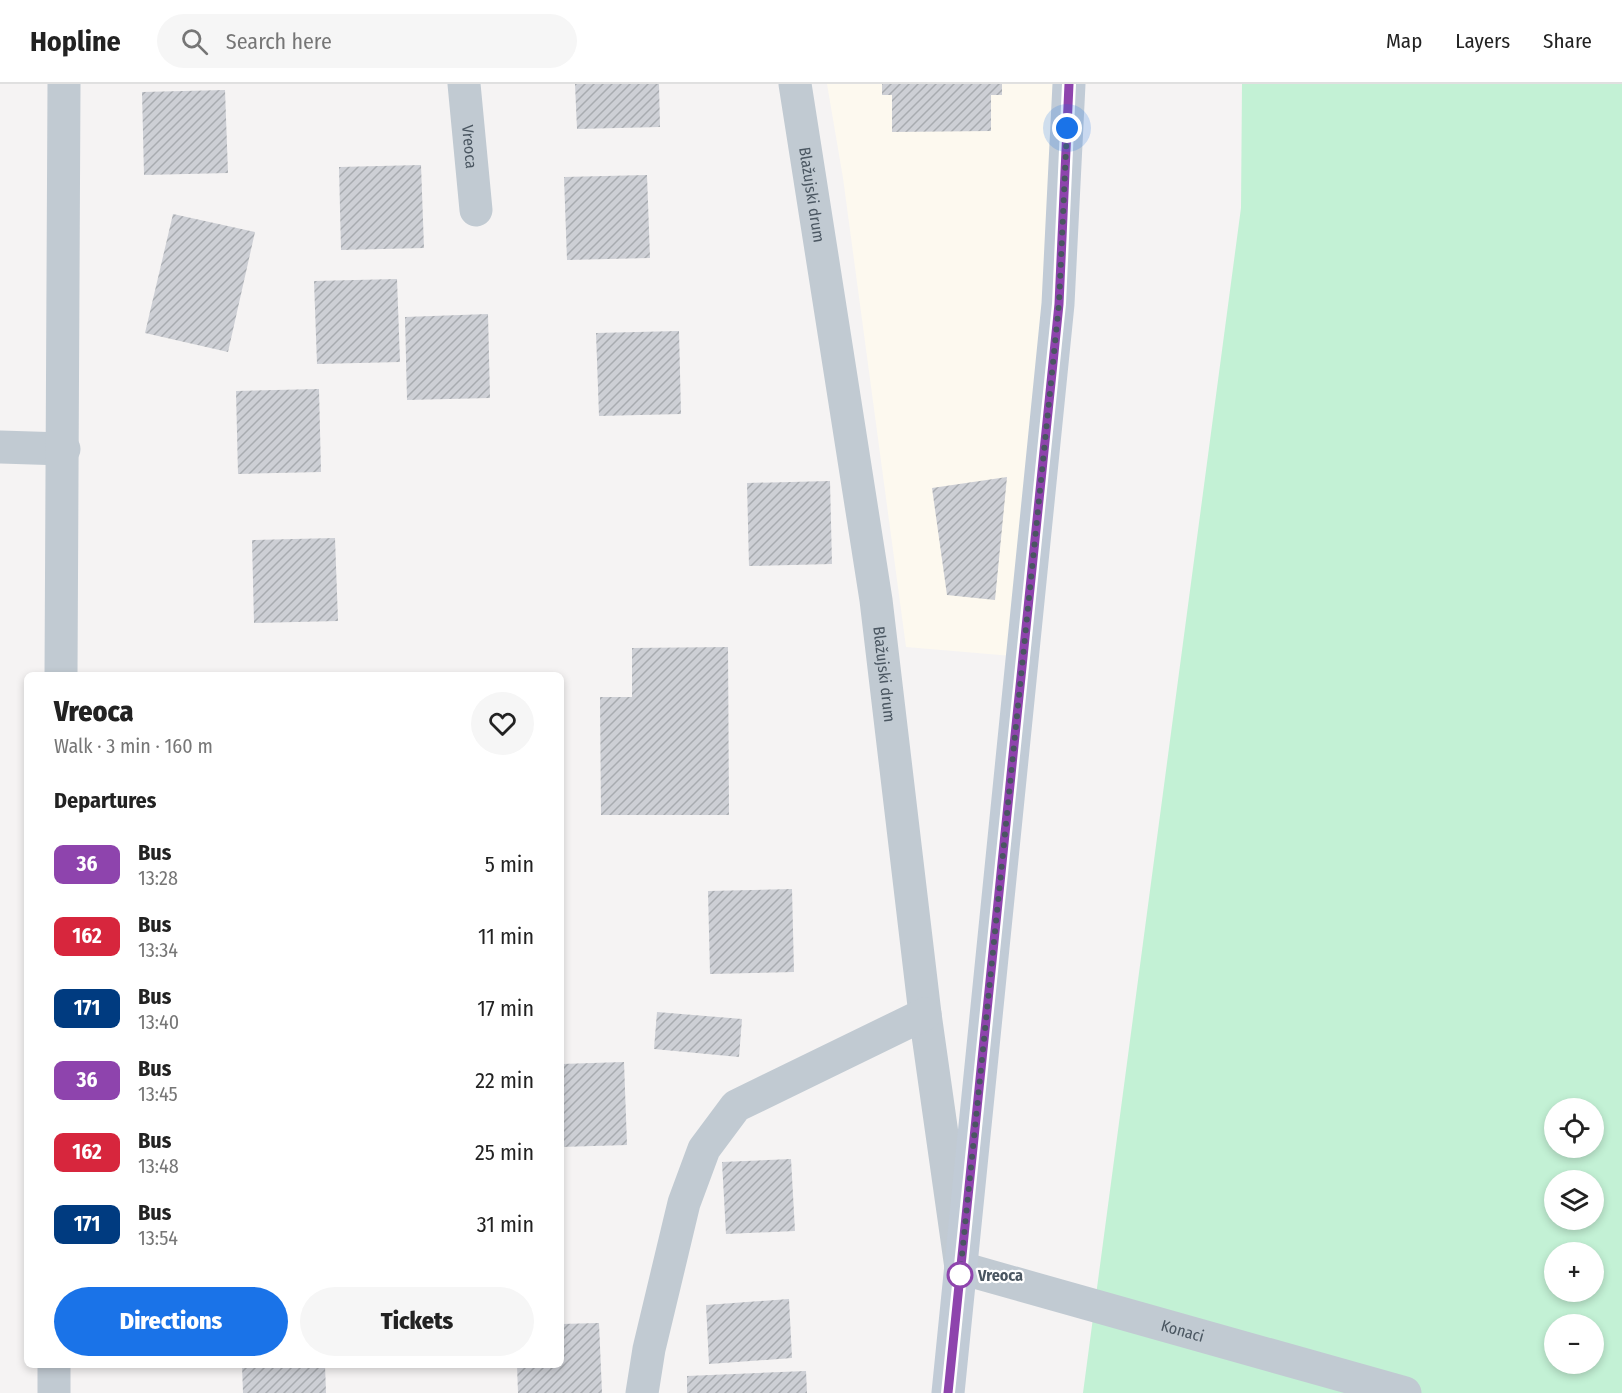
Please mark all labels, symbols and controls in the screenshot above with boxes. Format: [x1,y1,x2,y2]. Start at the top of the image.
search box [157,14,577,68]
text: Hopline [30,25,121,58]
icon: search [178,25,211,58]
text: Search here [226,28,332,55]
text: Map [1386,28,1422,54]
text: Layers [1455,28,1510,54]
text: Share [1543,28,1592,54]
your location [1052,113,1082,143]
street label: Vreoca [458,124,482,170]
street label: Blažujski drum [796,146,829,244]
street label: Blažujski drum [870,625,900,723]
button: heart [471,692,534,755]
text: Vreoca [54,695,133,728]
text: Walk · 3 min · 160 m [54,734,213,758]
text: Departures [54,787,156,814]
text: Bus [138,839,171,866]
text: 36 [77,851,97,877]
text: 5 min [485,851,534,878]
text: 13:28 [138,866,178,890]
text: Bus [138,911,171,938]
text: 162 [72,923,102,949]
text: 11 min [478,923,534,950]
text: 13:34 [138,938,178,962]
text: Bus [138,983,171,1010]
text: 171 [74,995,100,1021]
text: 17 min [477,995,534,1022]
text: 13:40 [138,1010,179,1034]
text: Bus [138,1055,171,1082]
text: 36 [77,1067,97,1093]
text: 22 min [475,1067,534,1094]
text: 13:45 [138,1082,178,1106]
map controls [1544,1098,1604,1374]
button: locate [1544,1098,1604,1158]
text: Bus [138,1127,171,1154]
text: 162 [72,1139,102,1165]
text: 25 min [475,1139,534,1166]
text: 13:48 [138,1154,179,1178]
button: layers [1544,1170,1604,1230]
text: Bus [138,1199,171,1226]
text: 171 [74,1211,100,1237]
text: 31 min [477,1211,534,1238]
text: 13:54 [138,1226,178,1250]
button: + [1544,1242,1604,1302]
marker: Vreoca [947,1262,973,1288]
place label: Vreoca [977,1266,1023,1285]
button: Directions [54,1287,288,1356]
button: Tickets [300,1287,534,1356]
button: − [1544,1314,1604,1374]
street label: Konaci [1159,1315,1206,1345]

